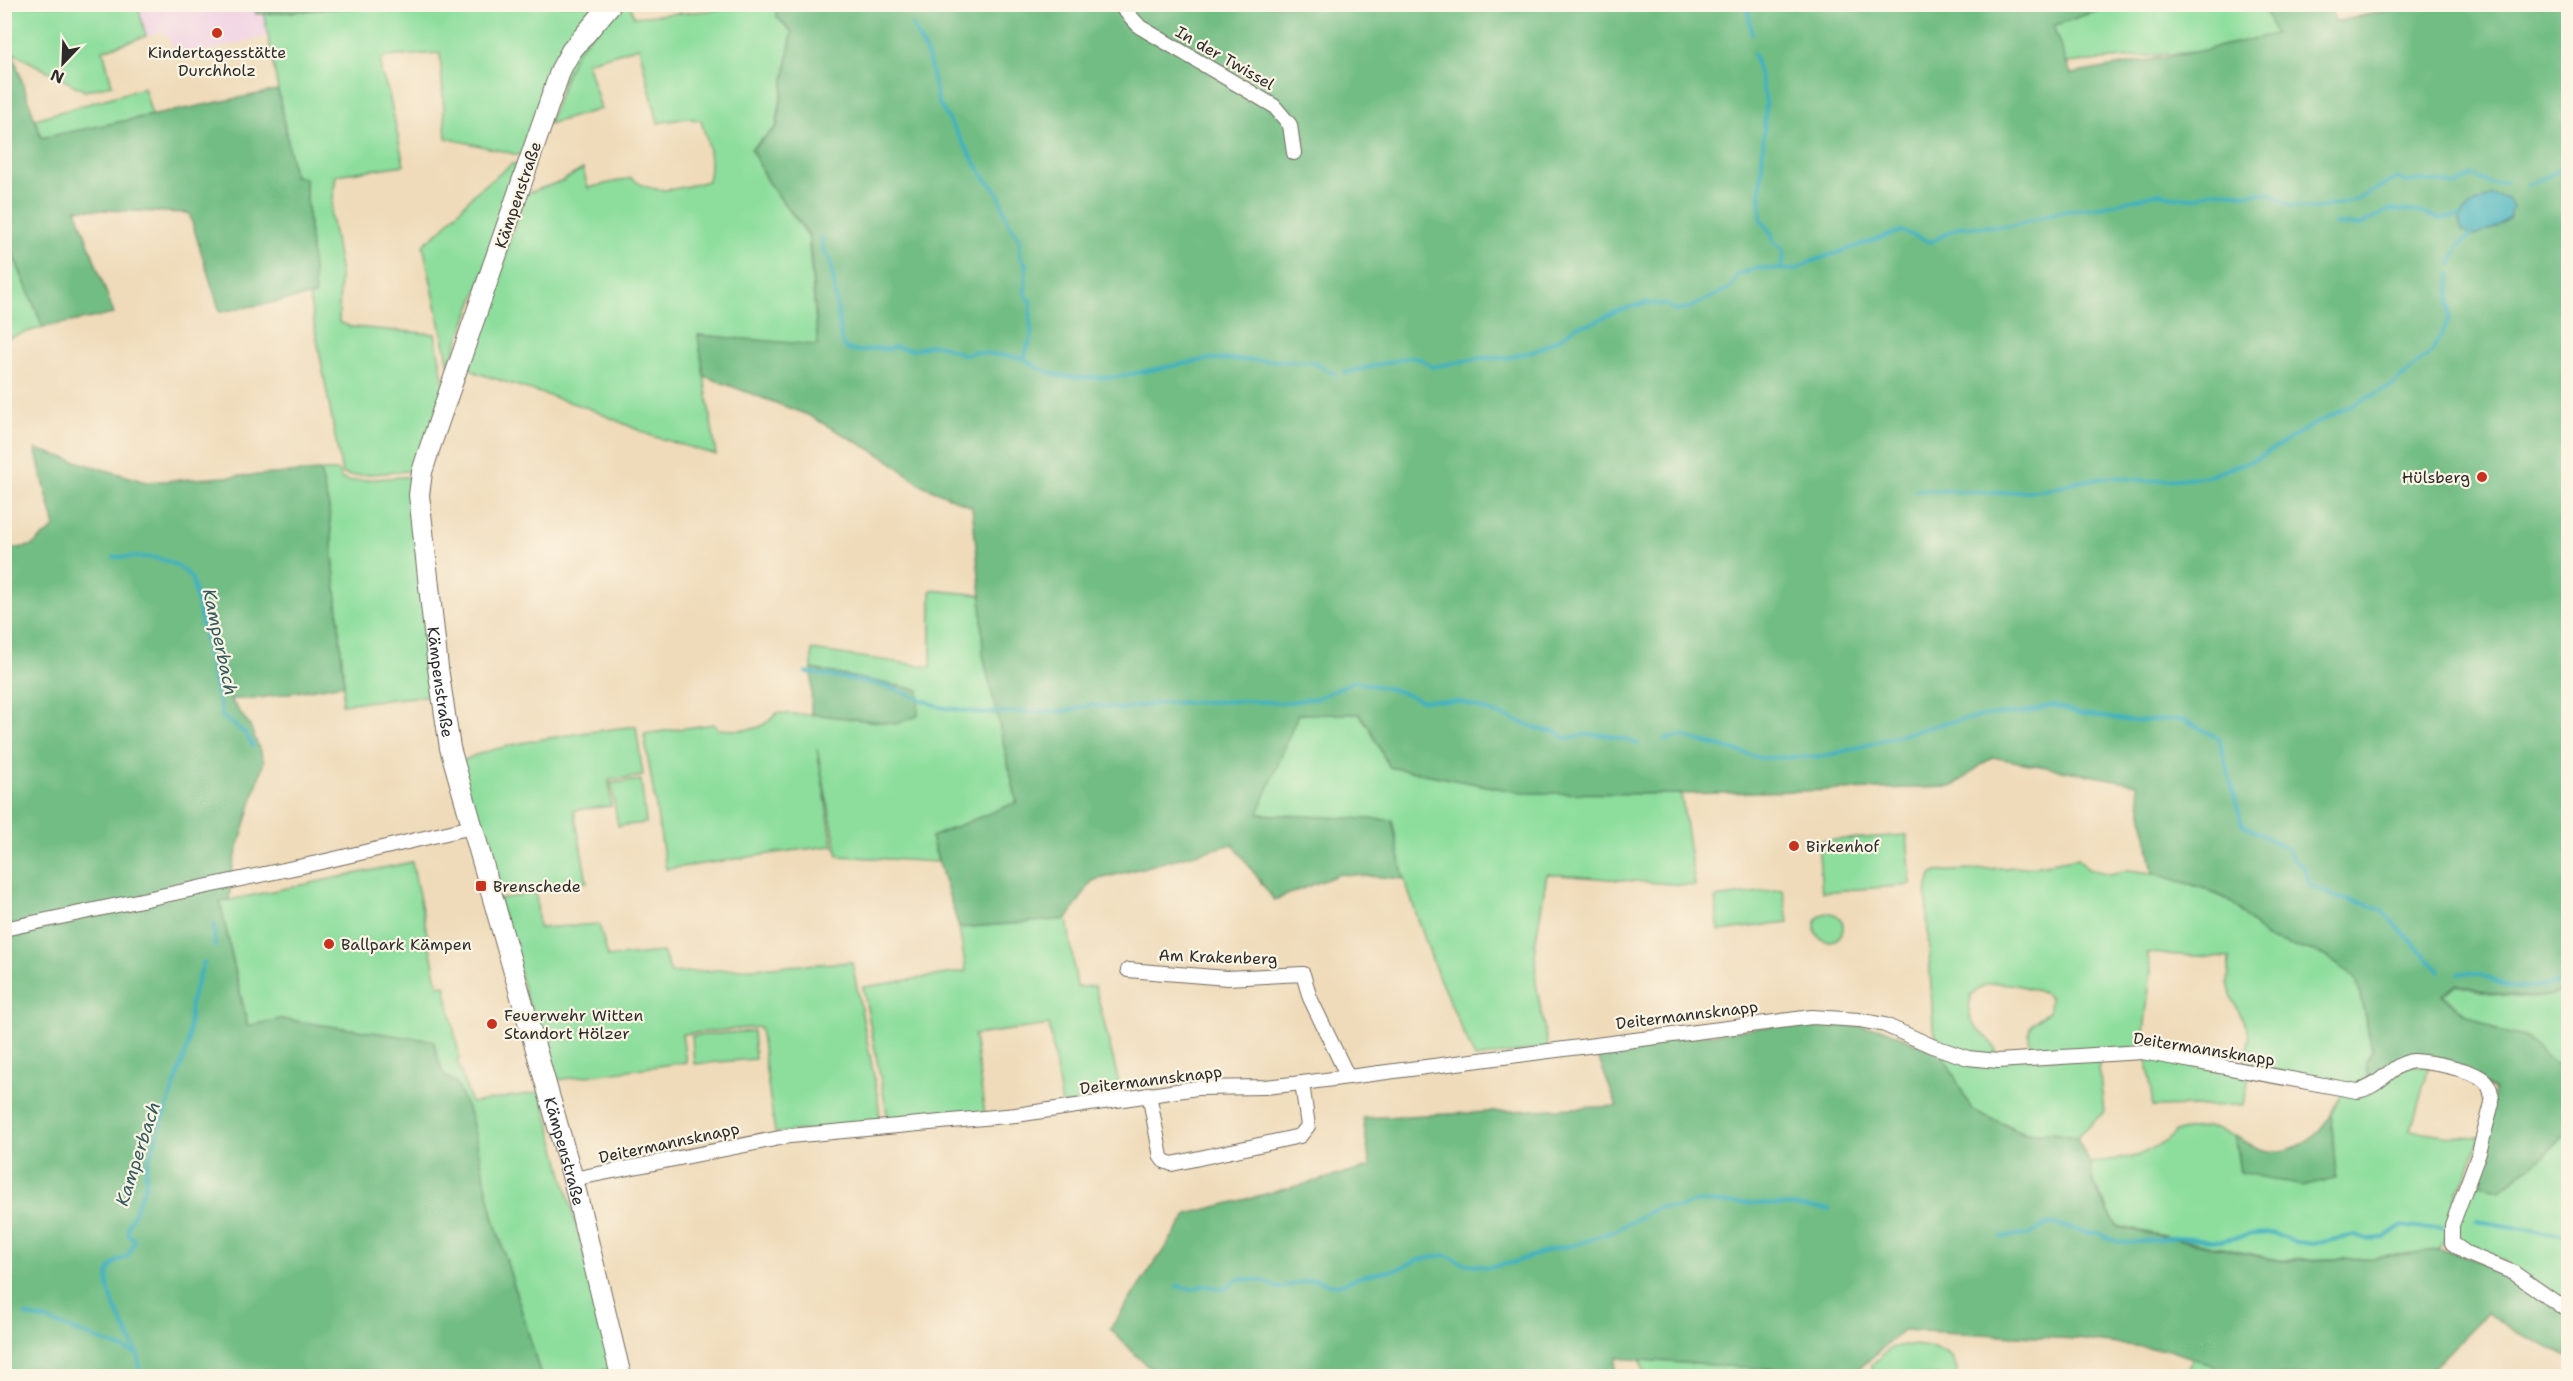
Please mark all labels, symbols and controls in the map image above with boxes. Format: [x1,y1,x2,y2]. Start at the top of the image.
street label: In der Twissel [1172,21,1278,95]
marker: Kindertagesstätte Durchholz [210,26,224,40]
north arrow [33,33,93,93]
place label: Kindertagesstätte Durchholz [148,42,286,81]
text: N [47,64,67,88]
street label: Kämpenstraße [490,139,546,251]
place label: Hülsberg [2402,467,2470,488]
marker: Hülsberg [2475,470,2489,484]
water label: Kamperbach [197,587,243,697]
street label: Kämpenstraße [423,625,459,739]
place label: Birkenhof [1806,836,1880,857]
marker: Birkenhof [1787,839,1801,853]
place label: Brenschede [493,876,581,897]
marker: Brenschede [474,879,488,893]
place label: Ballpark Kämpen [341,934,472,955]
marker: Ballpark Kämpen [322,937,336,951]
street label: Am Krakenberg [1158,944,1278,970]
street label: Deitermannsknapp [1615,996,1759,1034]
place label: Feuerwehr Witten Standort Hölzer [504,1005,643,1044]
marker: Feuerwehr Witten Standort Hölzer [485,1017,499,1031]
street label: Deitermannsknapp [2132,1027,2276,1071]
street label: Deitermannsknapp [1079,1061,1223,1099]
street label: Kämpenstraße [540,1095,590,1208]
water label: Kamperbach [110,1099,166,1209]
street label: Deitermannsknapp [597,1118,741,1168]

